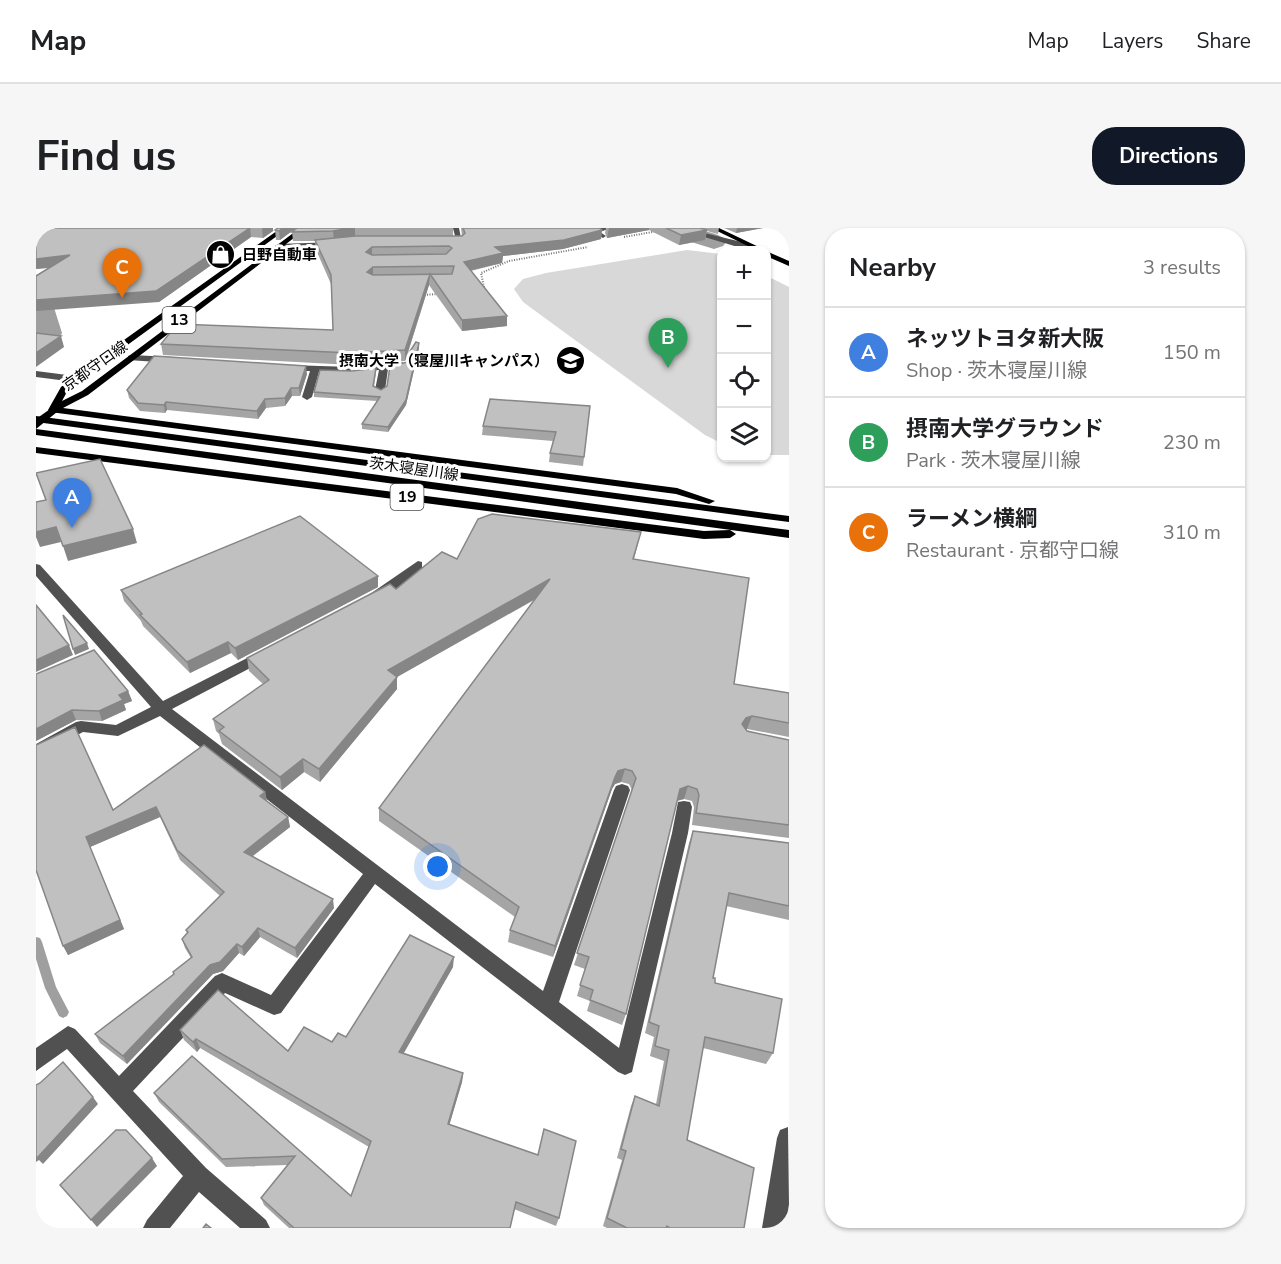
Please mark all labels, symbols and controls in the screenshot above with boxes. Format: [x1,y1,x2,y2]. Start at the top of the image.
text: Map [30,22,86,60]
text: Map [1027,27,1069,55]
text: Layers [1102,27,1163,55]
text: Share [1196,27,1251,55]
button: Directions [1092,127,1245,185]
text: Find us [36,128,176,185]
shop icon: 日野自動車 [205,239,237,271]
place label: 日野自動車 [242,245,317,265]
map controls [717,246,771,462]
button: + [717,246,771,300]
pin: C [102,248,142,298]
text: Nearby [849,250,936,285]
text: 3 results [1143,254,1221,281]
button: − [717,300,771,354]
road number: 13 [162,307,196,333]
pin: B [648,318,688,368]
text: ネッツトヨタ新大阪 [906,324,1104,354]
street label: 京都守口線 [59,336,131,396]
text: A [861,339,876,366]
text: 150 m [1163,339,1221,366]
school or university icon: 摂南大学（寝屋川キャンパス） [554,345,586,377]
place label: 摂南大学（寝屋川キャンパス） [339,351,549,371]
button: locate [717,354,771,408]
text: Shop · 茨木寝屋川線 [906,357,1087,384]
button: layers [717,408,771,462]
text: 摂南大学グラウンド [906,414,1104,444]
text: B [862,429,875,456]
text: 230 m [1163,429,1221,456]
text: Park · 茨木寝屋川線 [906,447,1081,474]
street label: 茨木寝屋川線 [368,453,460,485]
pin: A [52,478,92,528]
road number: 19 [390,484,424,510]
text: ラーメン横綱 [906,504,1037,534]
text: C [862,519,875,546]
text: 310 m [1163,519,1221,546]
text: Restaurant · 京都守口線 [906,537,1119,564]
your location [423,852,452,881]

